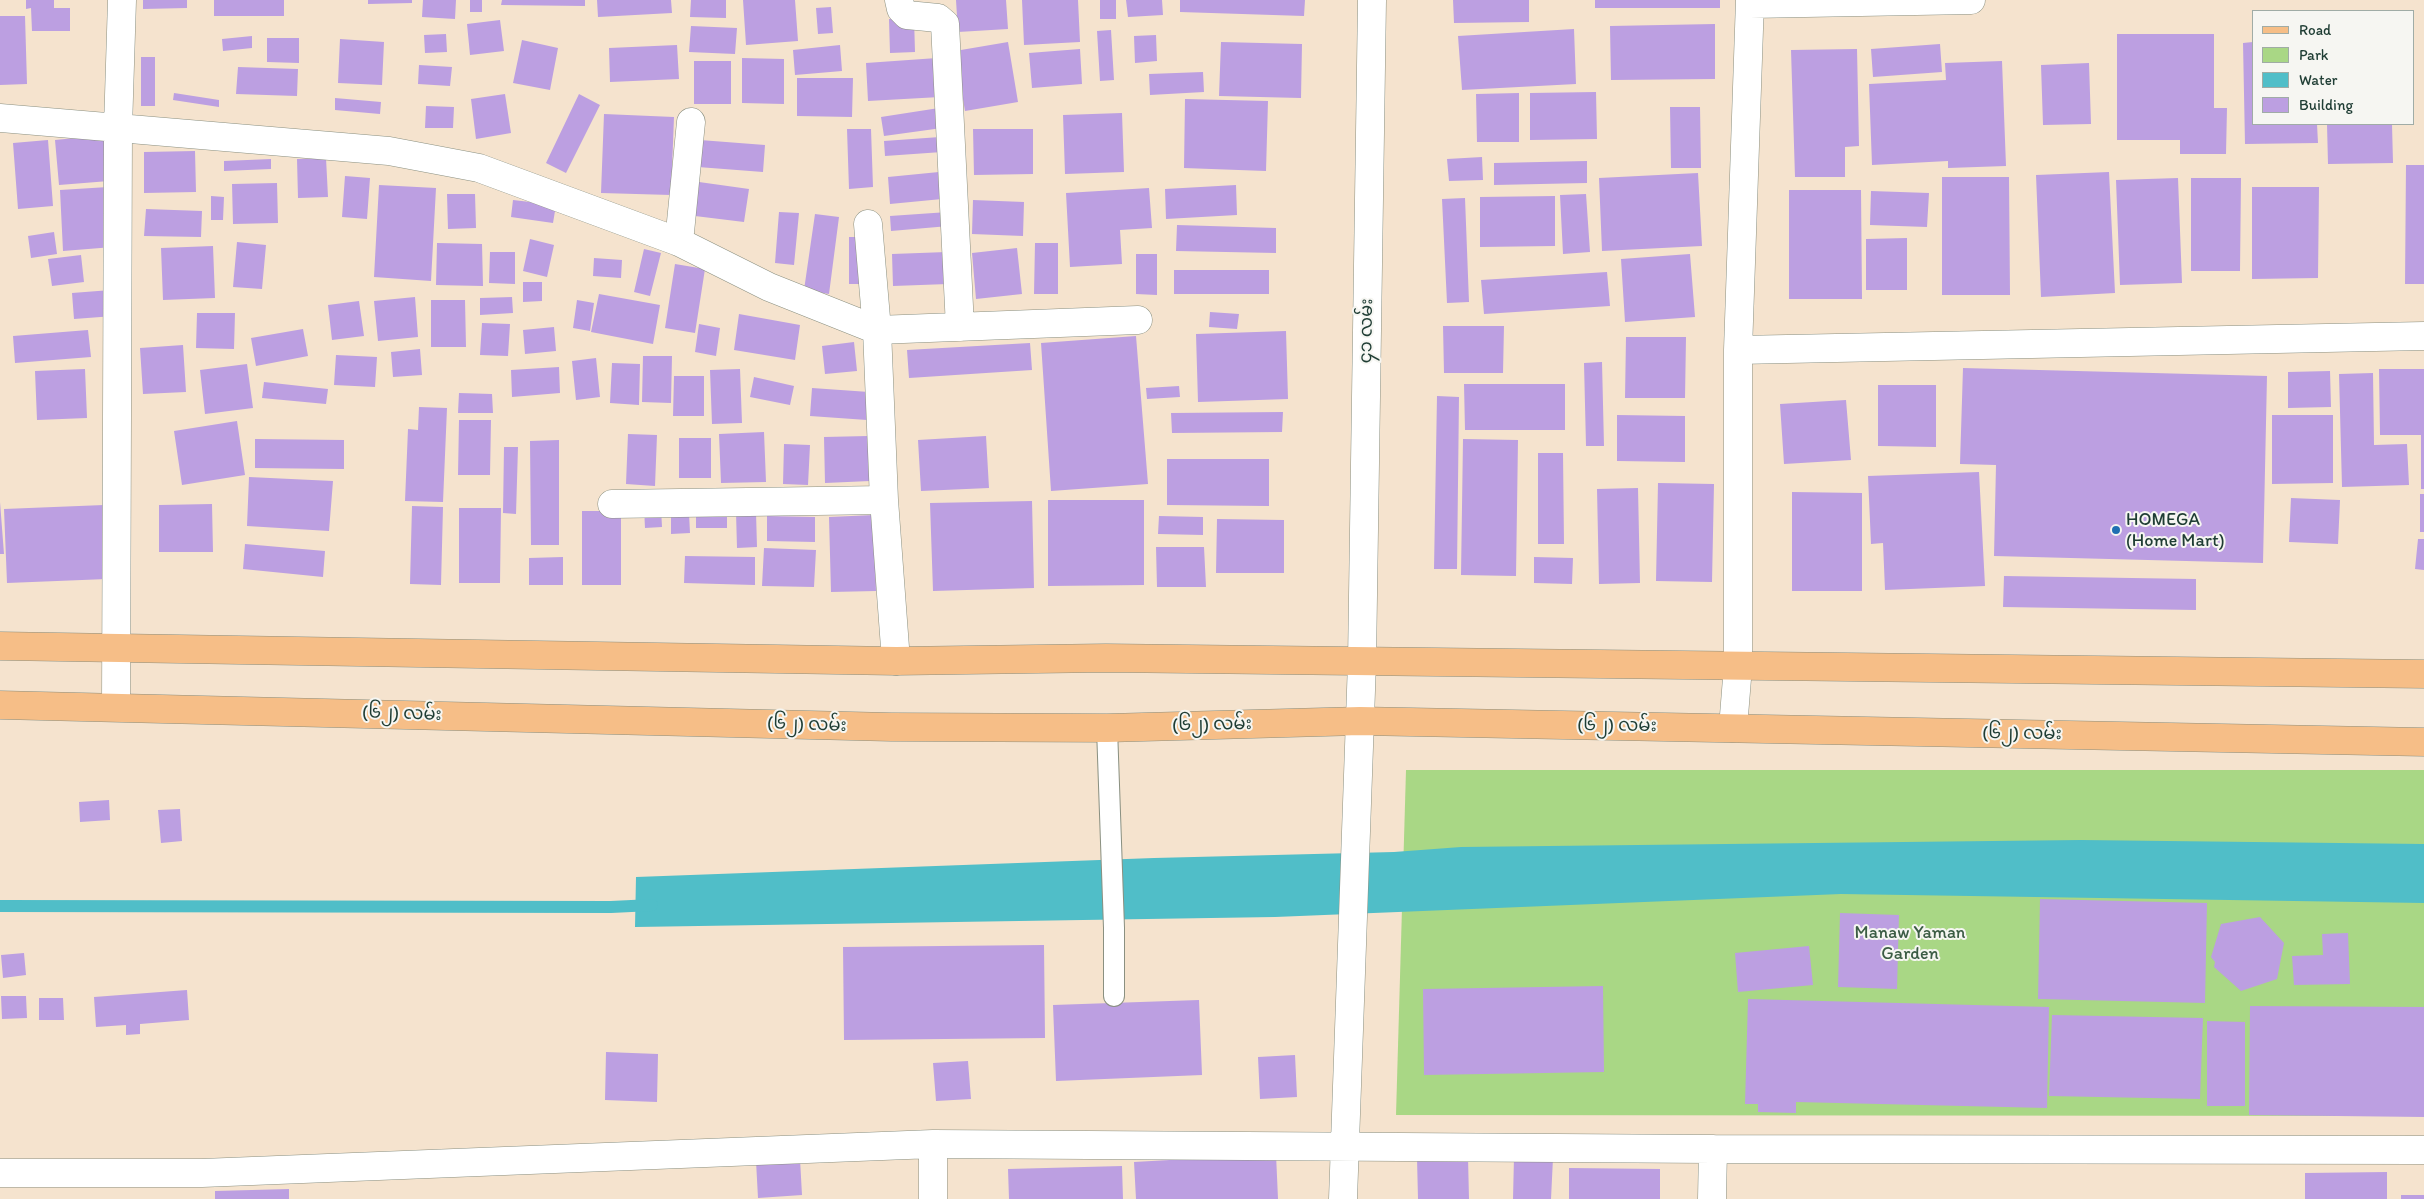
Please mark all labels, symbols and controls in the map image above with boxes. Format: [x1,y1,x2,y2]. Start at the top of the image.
legend [2252,10,2414,125]
text: Road [2299,21,2331,39]
text: Park [2299,46,2329,64]
text: Water [2299,71,2337,89]
text: Building [2299,96,2353,114]
street label: ၄၁ လမ်း [1356,298,1378,364]
place label: HOMEGA (Home Mart) [2126,509,2225,552]
marker: HOMEGA (Home Mart) [2110,524,2122,536]
street label: (၆၂) လမ်း [362,702,442,726]
street label: (၆၂) လမ်း [767,713,847,737]
street label: (၆၂) လမ်း [1172,714,1252,736]
street label: (၆၂) လမ်း [1577,715,1657,737]
street label: (၆၂) လမ်း [1982,723,2062,745]
park label: Manaw Yaman Garden [1855,922,1965,964]

